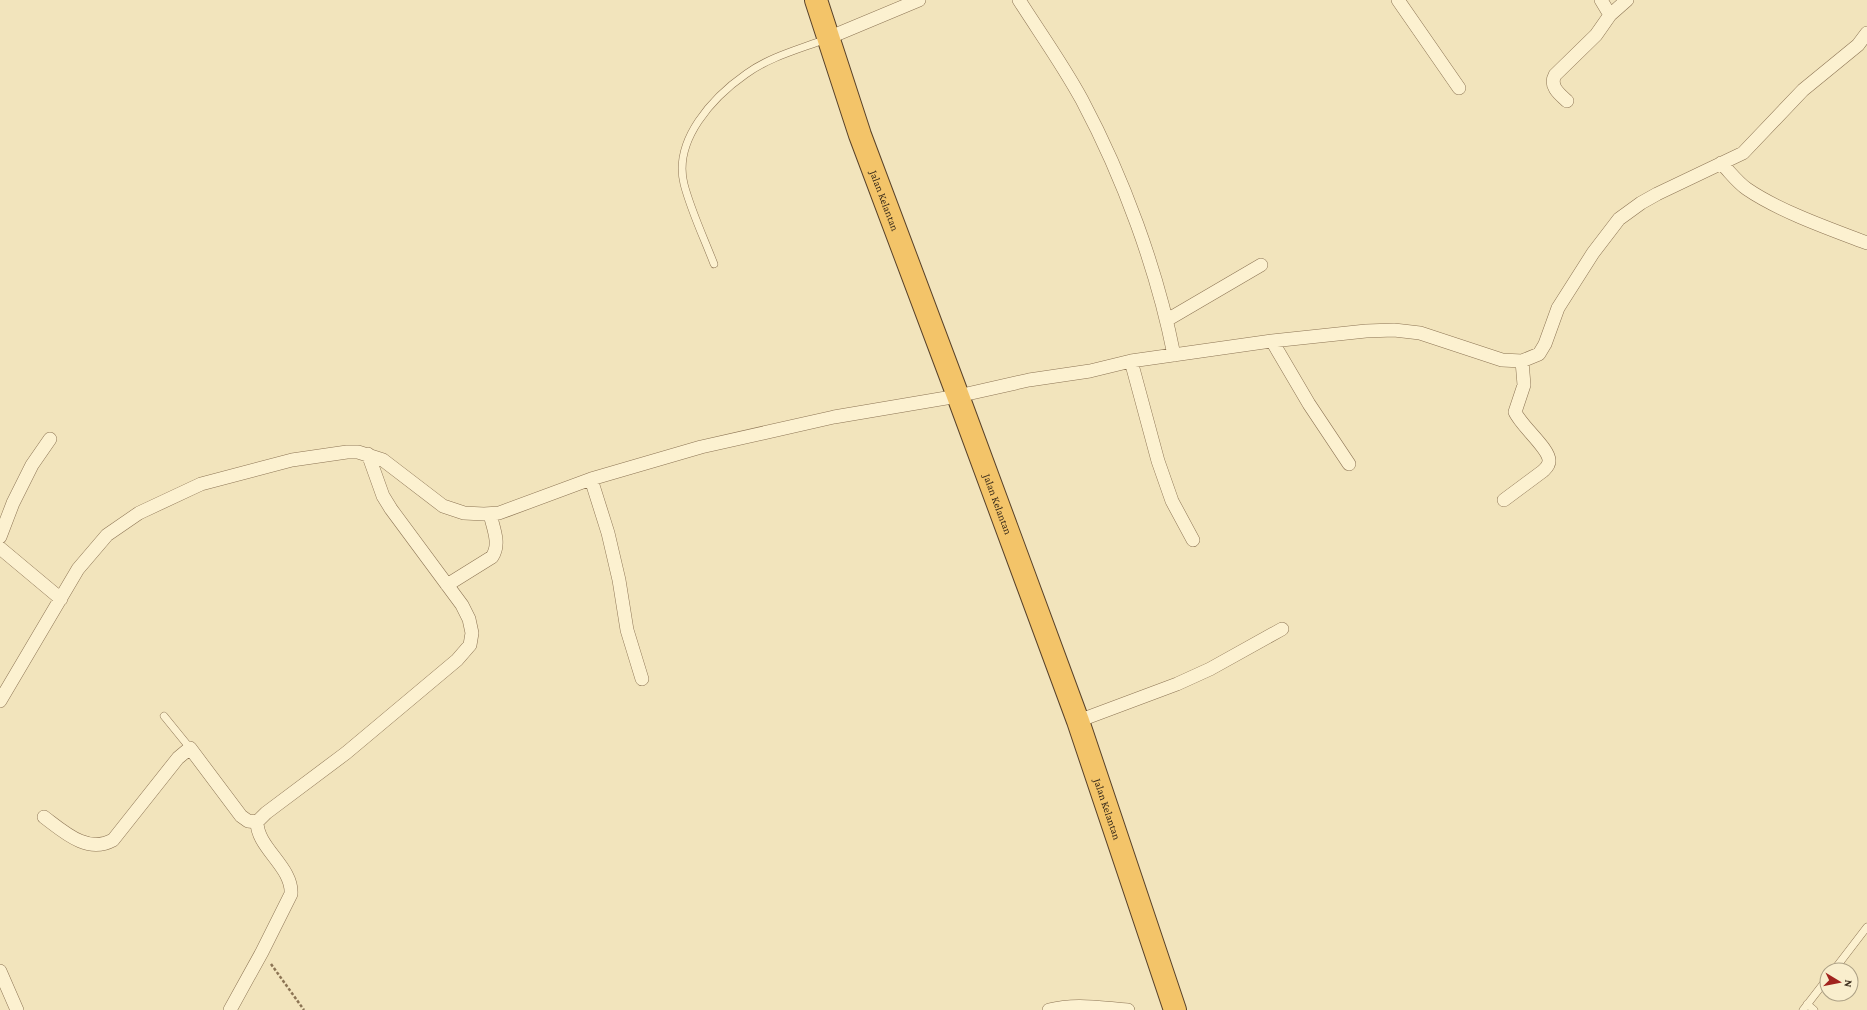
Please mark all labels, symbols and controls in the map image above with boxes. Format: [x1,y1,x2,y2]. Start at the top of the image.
street label: Jalan Kelantan [866,168,901,233]
street label: Jalan Kelantan [980,471,1015,536]
street label: Jalan Kelantan [1090,776,1123,841]
north arrow [1819,962,1859,1002]
text: N [1842,979,1855,989]

